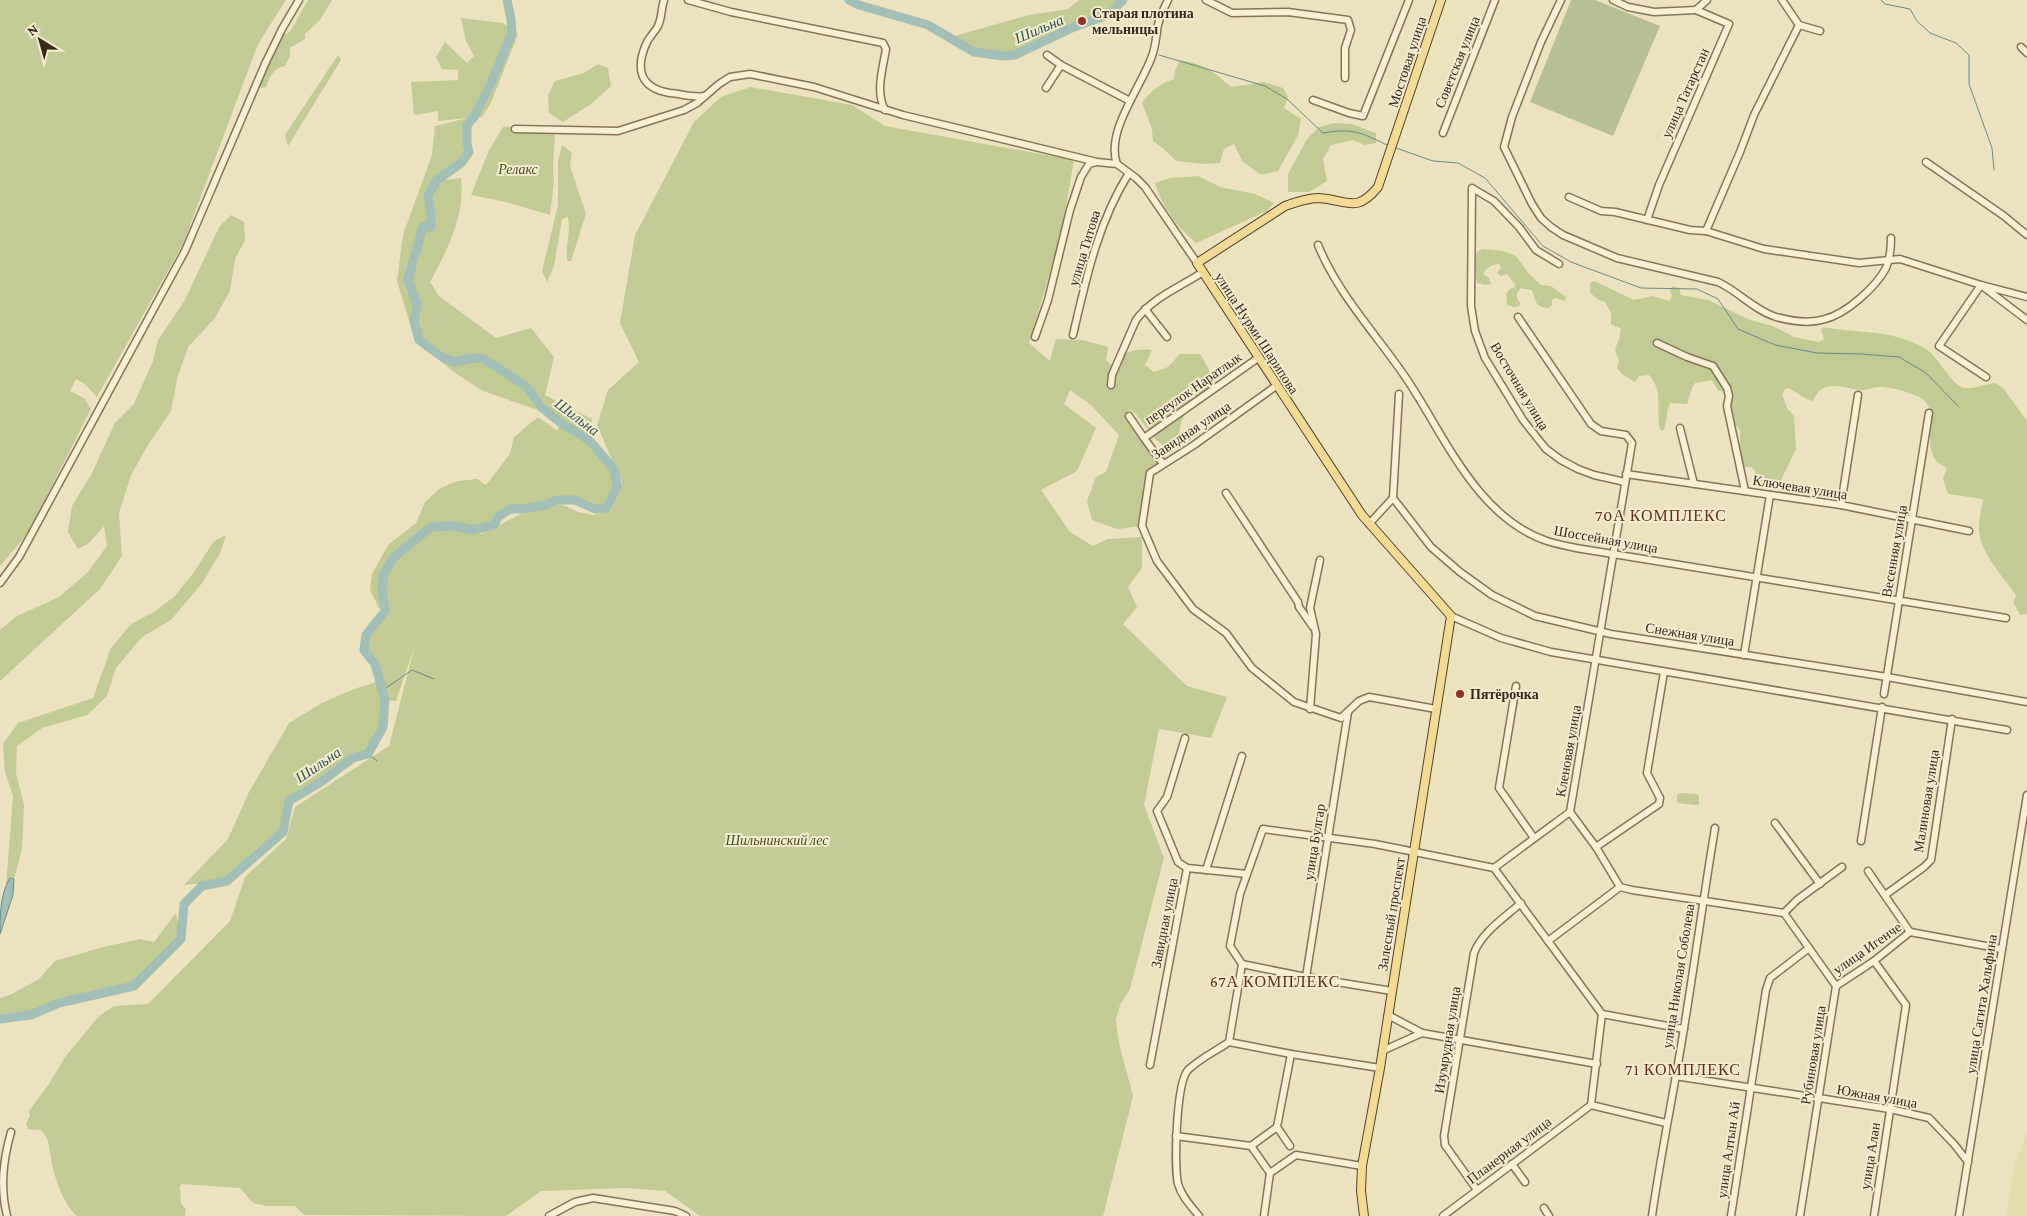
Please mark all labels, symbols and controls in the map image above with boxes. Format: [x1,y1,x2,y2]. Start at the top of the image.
place label: Старая плотина мельницы [1092,5,1194,37]
water label: Шильна [1011,12,1066,47]
street label: Советская улица [1431,13,1483,110]
street label: Мостовая улица [1385,14,1430,110]
north arrow [15,15,65,65]
marker: Старая плотина мельницы [1076,15,1088,27]
text: N [24,20,41,39]
street label: улица Татарстан [1658,45,1712,141]
park label: Релакс [497,161,538,177]
street label: улица Титова [1065,207,1103,288]
street label: улица Нурми Шарипова [1212,269,1303,398]
street label: Восточная улица [1487,339,1553,434]
street label: переулок Наратлык [1142,348,1245,427]
water label: Шильна [551,395,602,439]
street label: Завидная улица [1148,397,1234,462]
street label: Ключевая улица [1751,472,1849,503]
street label: Весенняя улица [1878,503,1910,598]
district label: 70А КОМПЛЕКС [1595,507,1727,524]
street label: Шоссейная улица [1553,522,1660,556]
street label: Снежная улица [1644,619,1736,649]
place label: Пятёрочка [1470,686,1539,702]
marker: Пятёрочка [1454,688,1466,700]
street label: Кленовая улица [1552,703,1584,798]
water label: Шильна [291,744,344,787]
street label: Малиновая улица [1910,748,1942,854]
street label: улица Булгар [1300,803,1328,881]
park label: Шильнинский лес [724,832,829,848]
street label: Залесный проспект [1374,856,1408,972]
street label: Завидная улица [1147,876,1181,970]
street label: улица Николая Соболева [1659,902,1697,1049]
street label: улица Игенче [1830,919,1904,977]
street label: улица Сагита Хальфина [1962,932,2000,1075]
district label: 67А КОМПЛЕКС [1210,973,1340,990]
street label: Изумрудная улица [1431,984,1464,1095]
street label: Рубиновая улица [1797,1004,1829,1106]
district label: 71 КОМПЛЕКС [1625,1061,1741,1078]
street label: Южная улица [1835,1081,1919,1111]
street label: улица Алтын Ай [1713,1100,1743,1199]
street label: Планерная улица [1464,1113,1555,1187]
street label: улица Алан [1857,1121,1883,1191]

